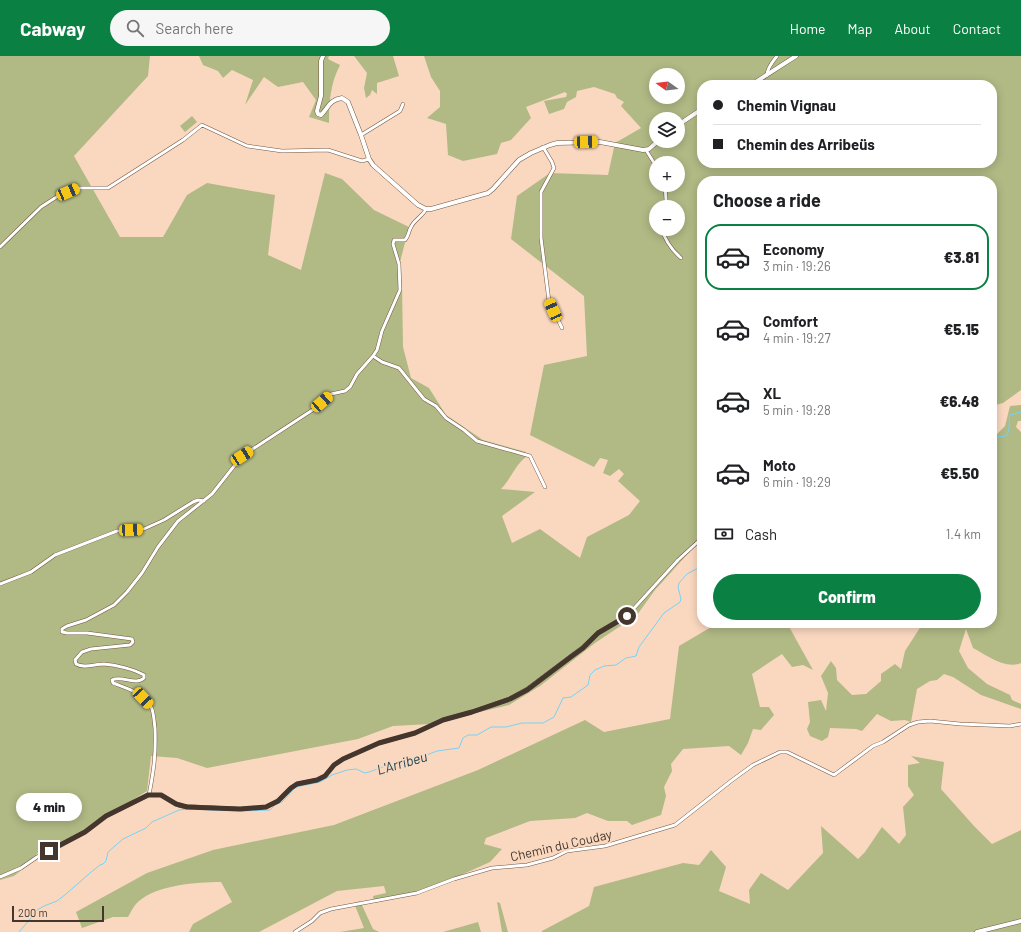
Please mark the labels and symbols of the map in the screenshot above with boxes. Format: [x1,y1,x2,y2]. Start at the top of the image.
north arrow [649,68,685,104]
car [574,136,598,148]
car [55,182,81,202]
car [543,297,563,323]
car [309,390,335,414]
car [229,444,255,468]
car [119,523,143,537]
route start [618,607,636,625]
car [130,685,156,711]
water label: L'Arribeu [375,747,429,778]
callout: 4 min [16,793,82,821]
street label: Chemin du Couday [509,826,613,864]
route end [40,842,58,860]
scale bar [12,904,104,923]

